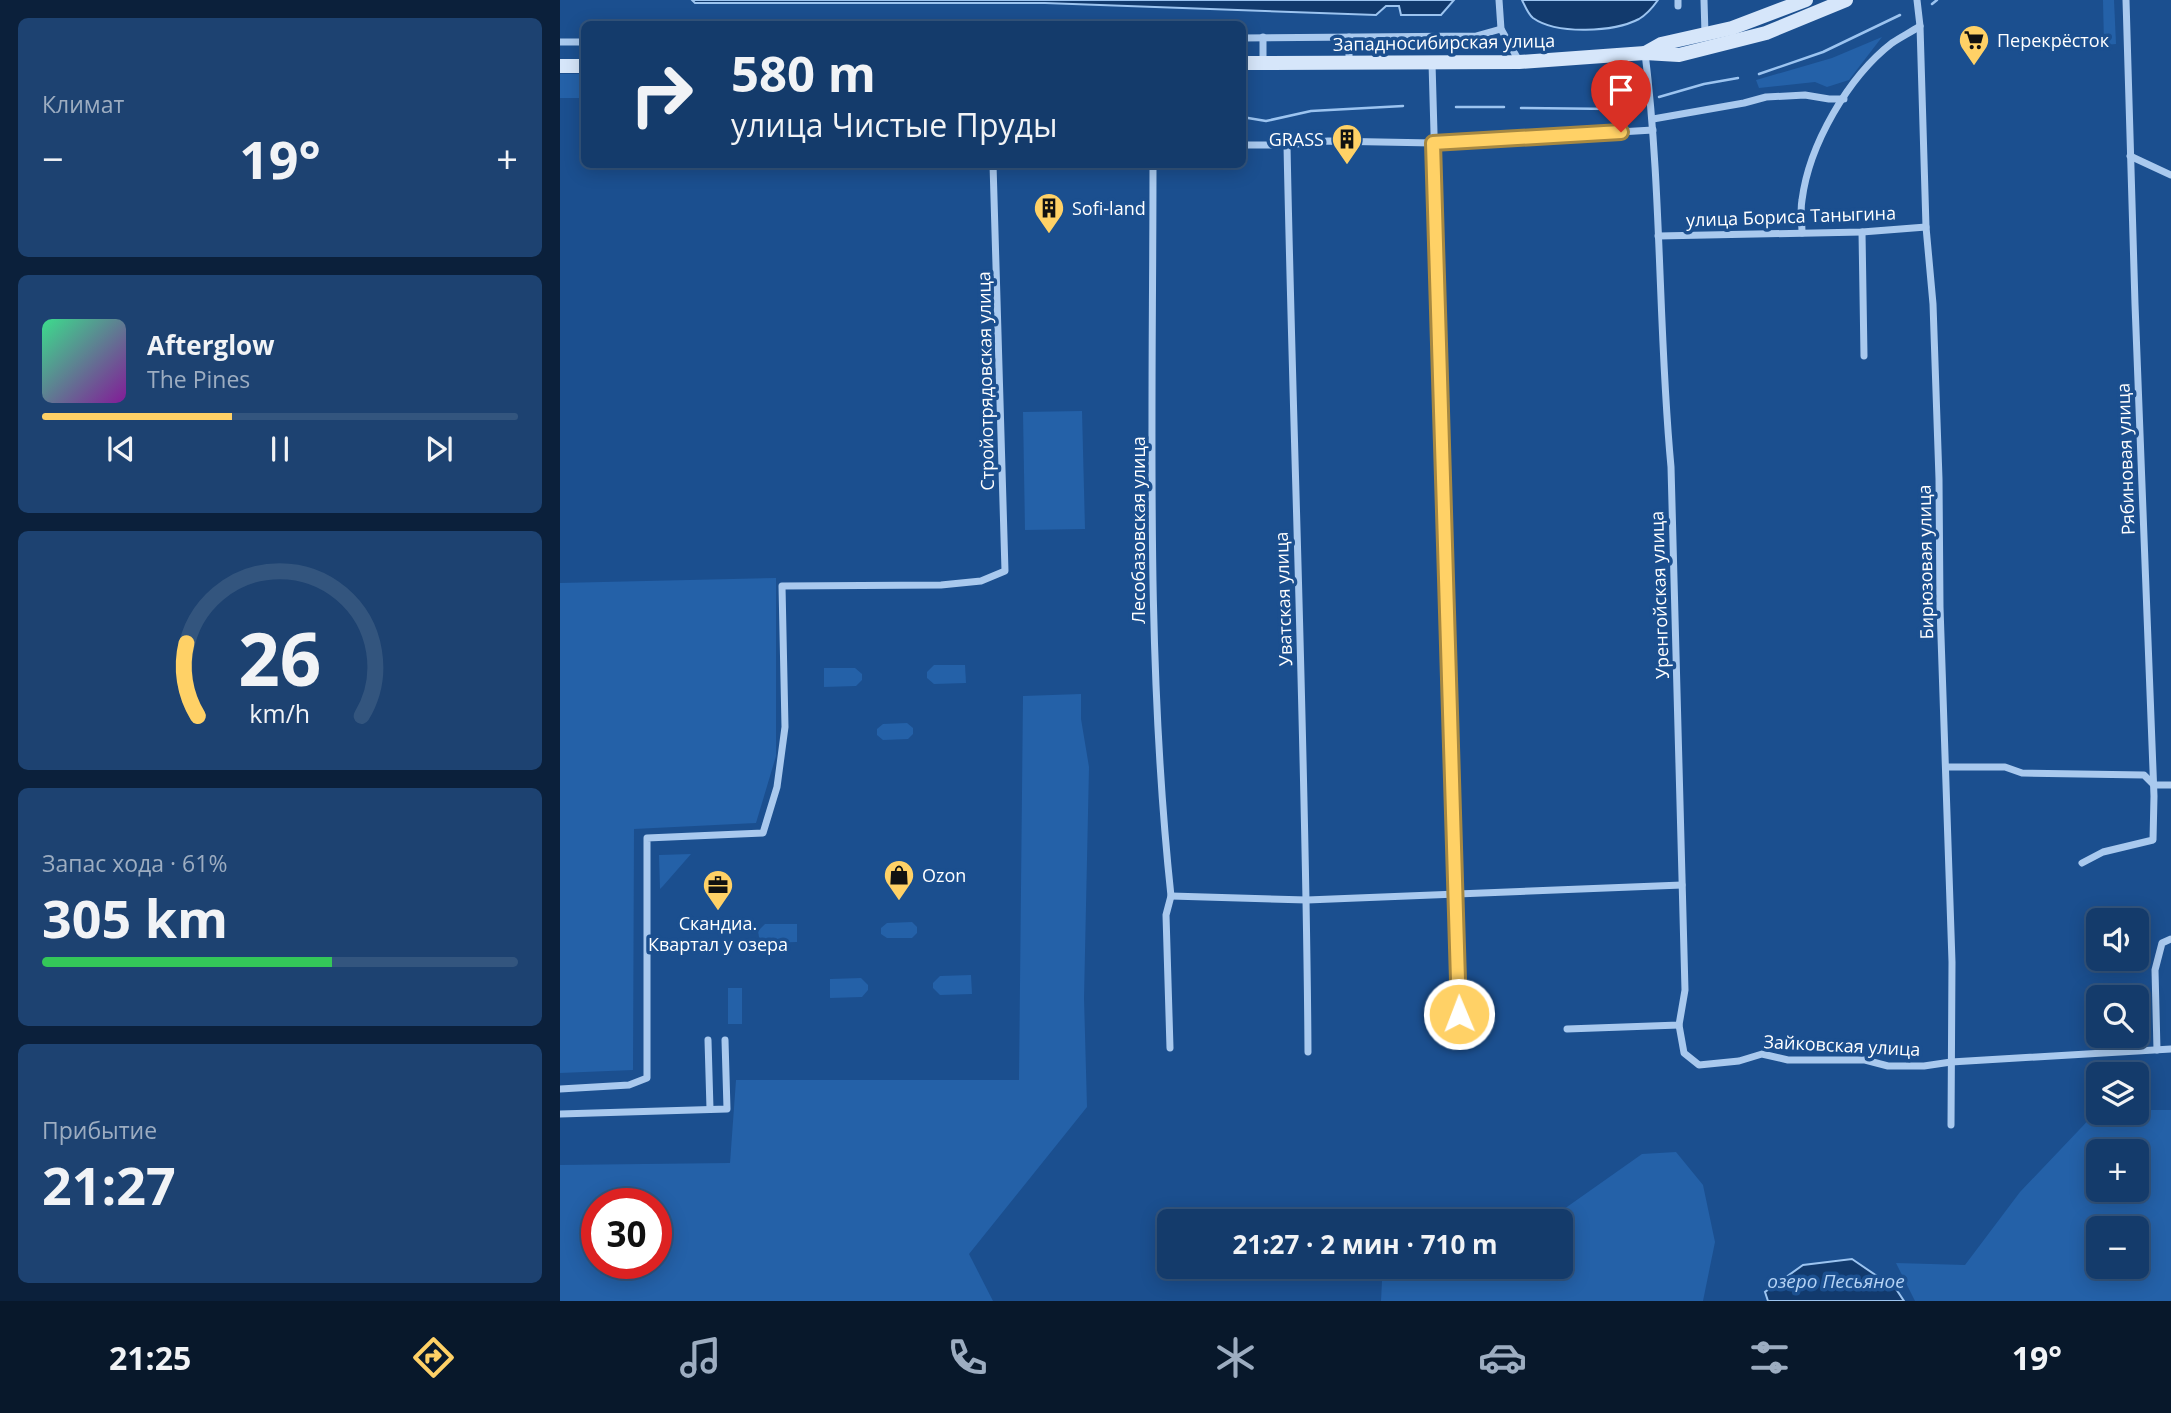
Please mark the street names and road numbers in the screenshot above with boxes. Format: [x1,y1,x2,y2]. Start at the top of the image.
street label: Западносибирская улица [1333,28,1555,56]
street label: улица Бориса Таныгина [1686,200,1896,232]
street label: Стройотрядовская улица [971,271,999,491]
street label: Рябиновая улица [2110,383,2140,535]
street label: Лесобазовская улица [1126,436,1150,624]
street label: Бирюзовая улица [1912,484,1938,640]
street label: Уренгойская улица [1644,510,1674,680]
street label: Уватская улица [1269,531,1297,667]
street label: Зайковская улица [1763,1029,1921,1061]

